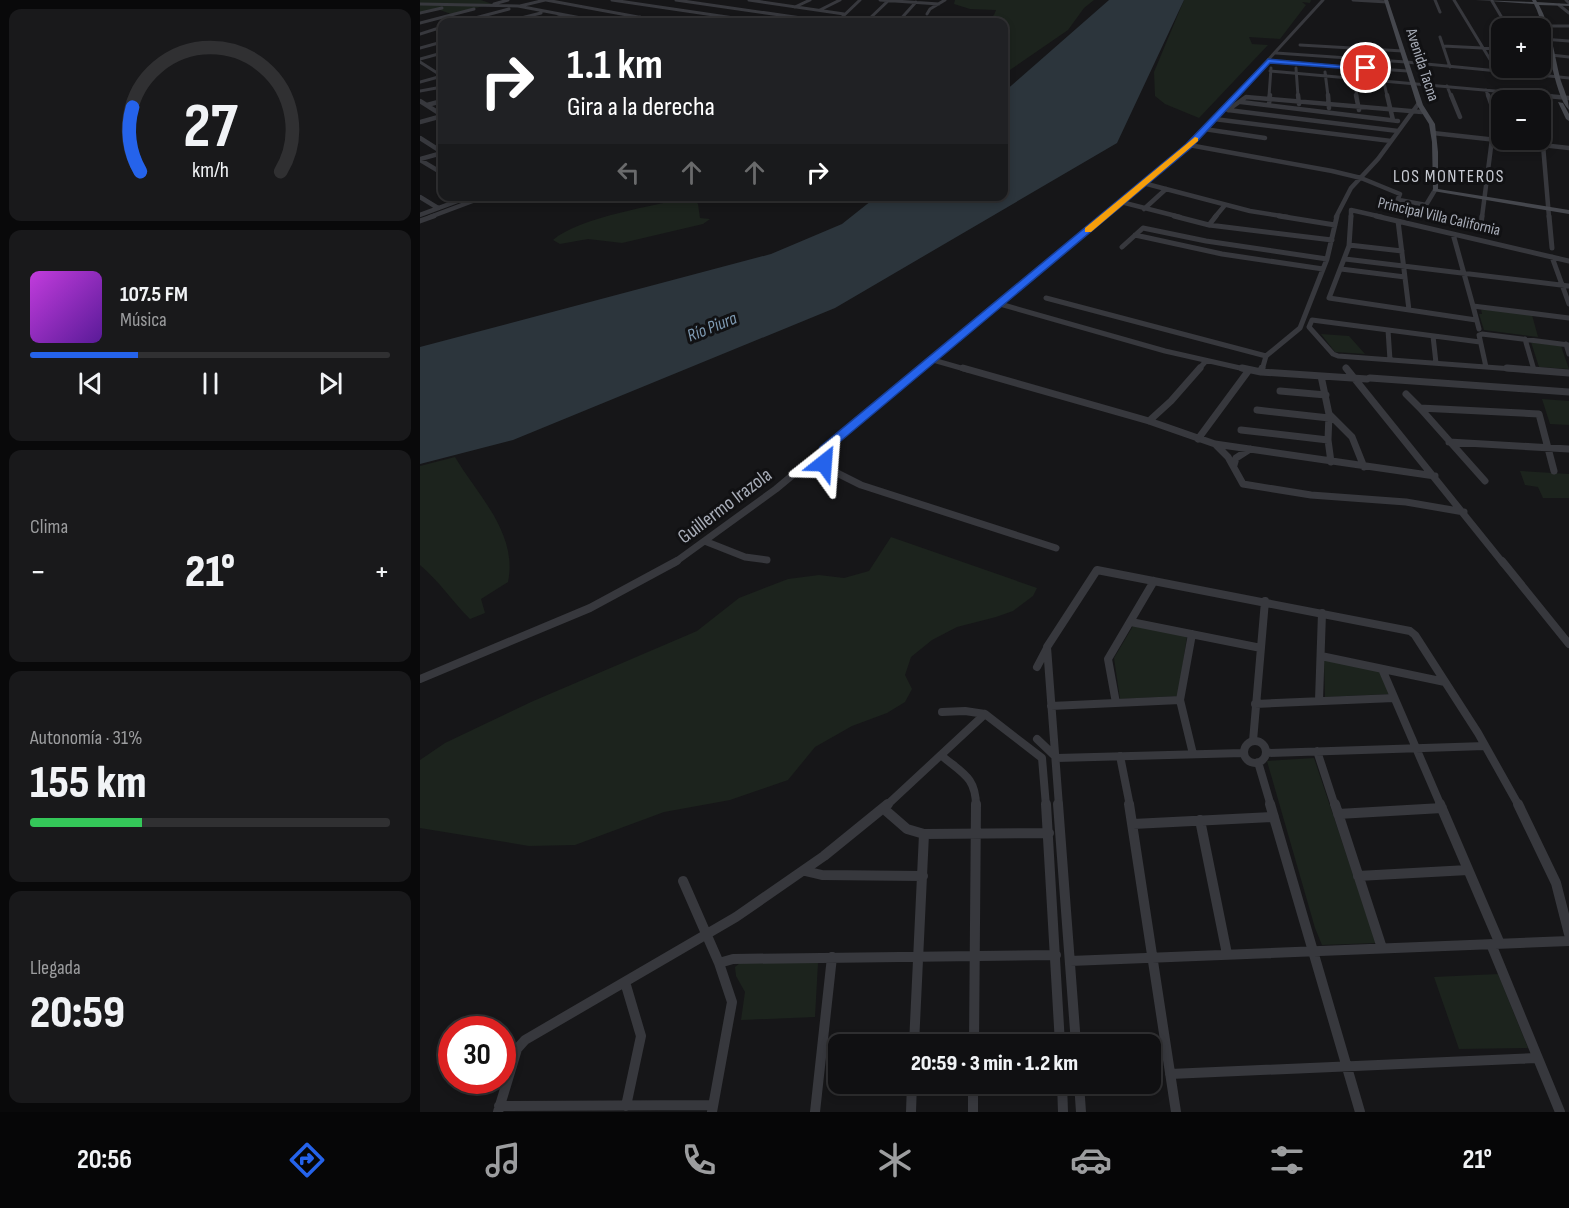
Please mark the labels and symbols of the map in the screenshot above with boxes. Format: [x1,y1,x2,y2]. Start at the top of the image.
street label: Avenida Tacna [1401,25,1443,104]
pin [1340,42,1391,93]
district label: LOS MONTEROS [1393,166,1505,187]
street label: Principal Villa California [1376,194,1502,240]
water label: Río Piura [684,307,741,346]
position arrow [792,431,856,495]
street label: Guillermo Irazola [673,463,777,549]
speed limit sign: 30 [438,1016,516,1094]

